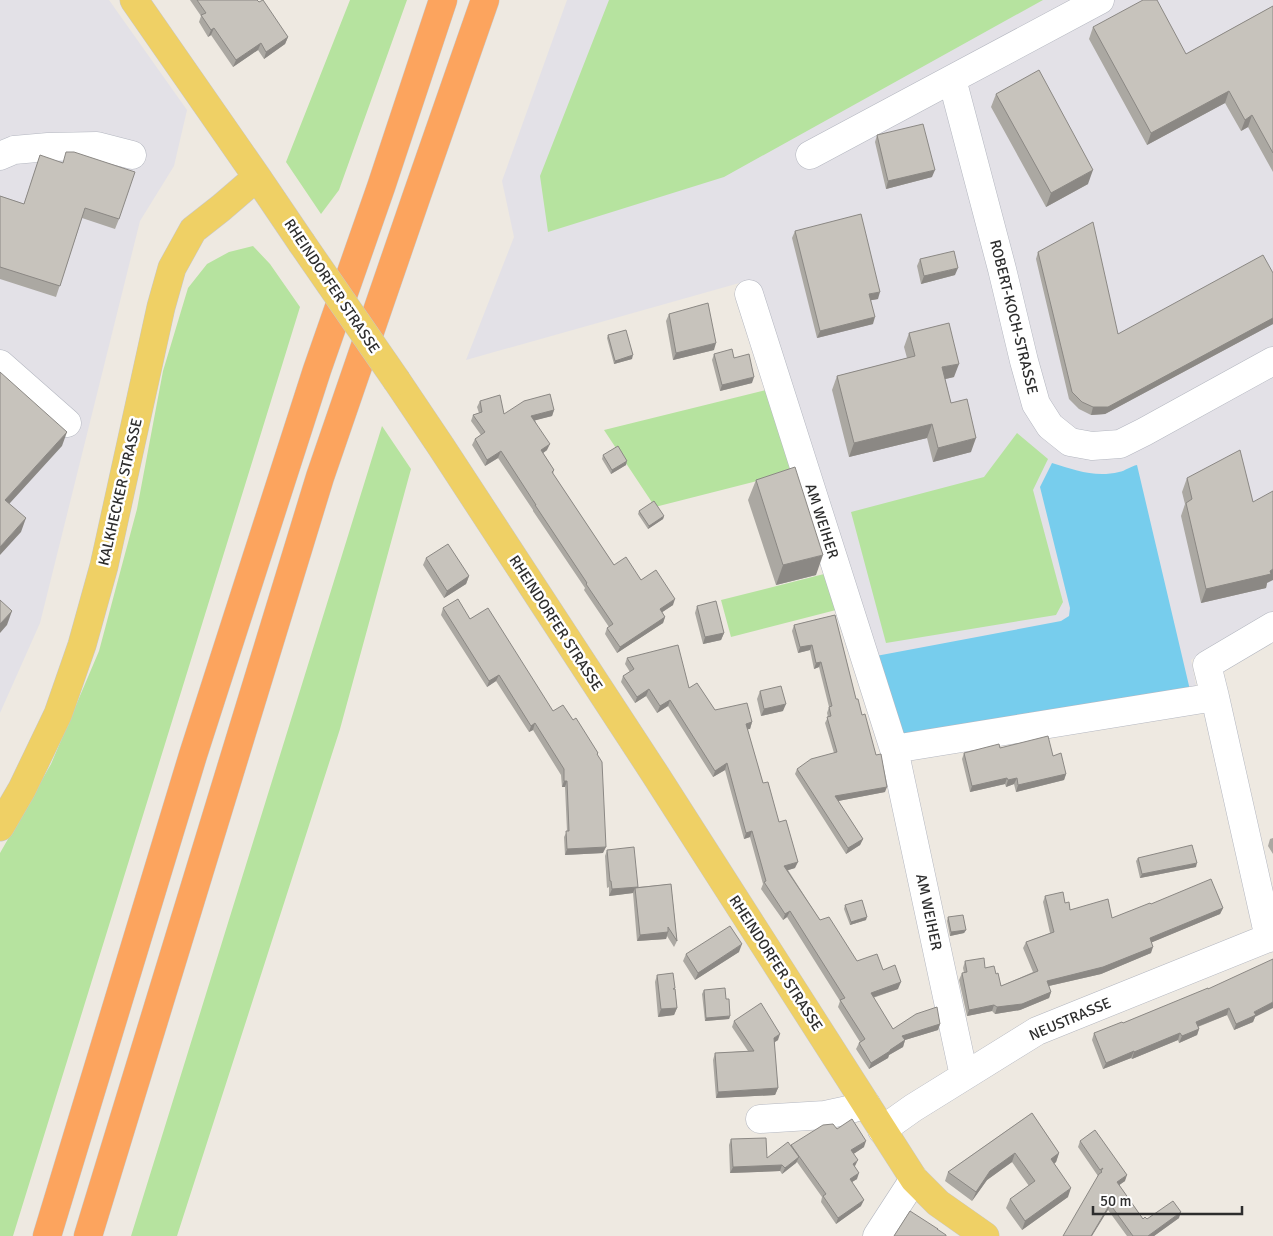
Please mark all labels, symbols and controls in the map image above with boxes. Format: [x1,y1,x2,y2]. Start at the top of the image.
street label: RHEINDORFER STRASSE [280,215,384,357]
street label: ROBERT-KOCH-STRASSE [986,238,1042,396]
street label: KALKHECKER STRASSE [94,417,146,567]
street label: AM WEIHER [801,481,843,561]
street label: RHEINDORFER STRASSE [505,552,607,694]
street label: AM WEIHER [912,872,946,952]
street label: RHEINDORFER STRASSE [725,892,827,1034]
street label: NEUSTRASSE [1026,994,1114,1044]
scale bar [1093,1184,1242,1216]
text: 50 m [1100,1192,1131,1210]

